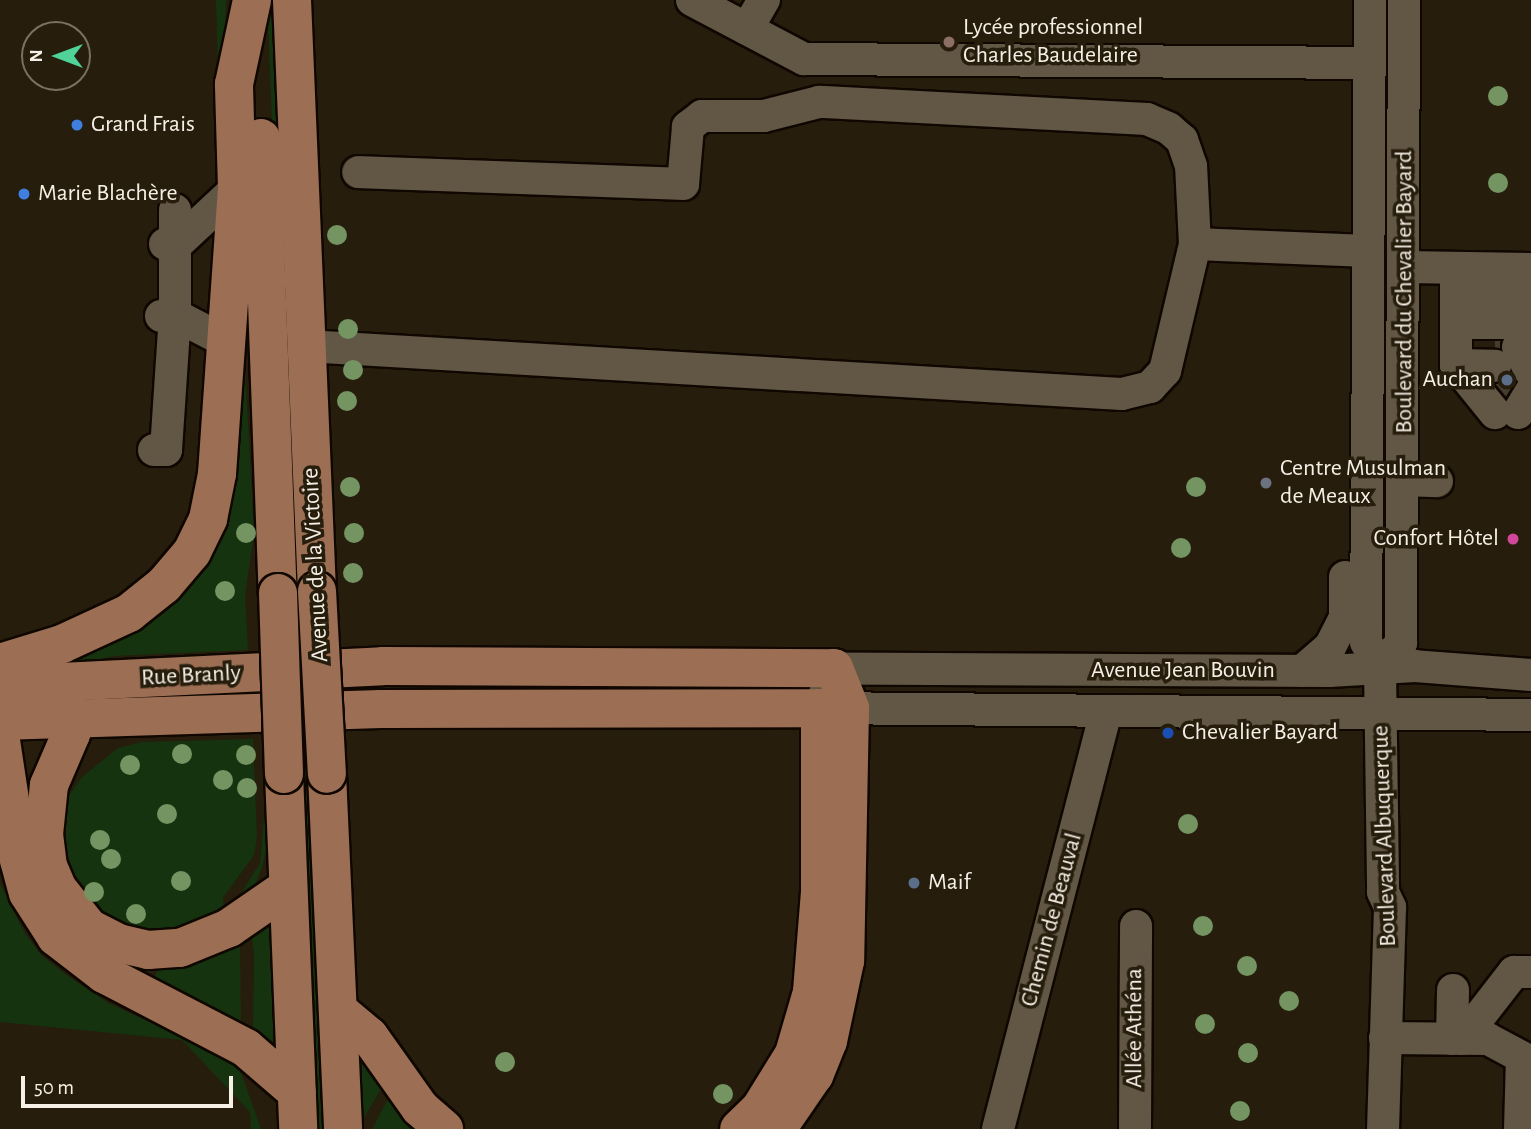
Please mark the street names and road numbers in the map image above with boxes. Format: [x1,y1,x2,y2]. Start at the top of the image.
street label: Boulevard du Chevalier Bayard [1391,151,1419,433]
street label: Avenue de la Victoire [297,467,335,663]
street label: Avenue Jean Bouvin [1091,657,1275,685]
street label: Rue Branly [141,659,241,693]
street label: Boulevard Albuquerque [1367,725,1403,947]
street label: Chemin de Beauval [1015,830,1089,1010]
street label: Allée Athéna [1121,968,1149,1088]

